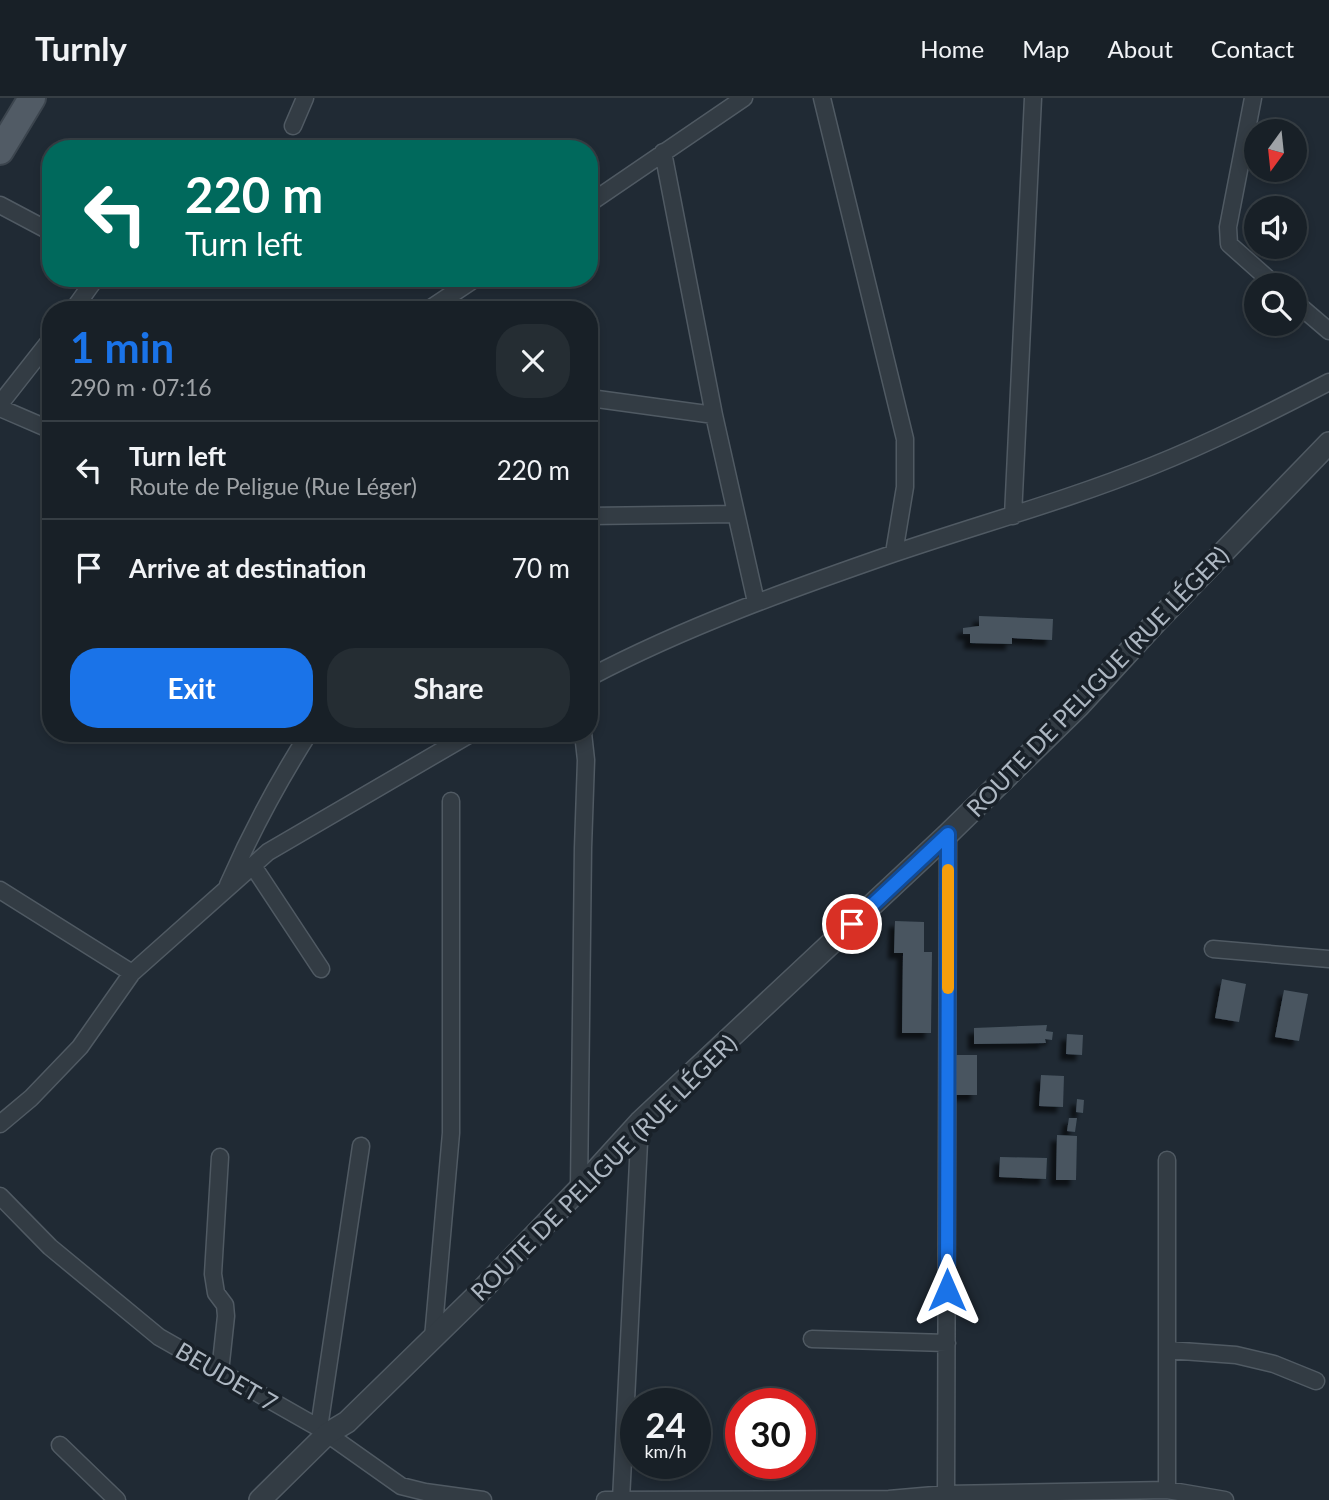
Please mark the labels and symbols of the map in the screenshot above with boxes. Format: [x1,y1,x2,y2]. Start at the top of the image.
north arrow [1244,119,1307,182]
street label: ROUTE DE PELIGUE (RUE LÉGER) [960,540,1234,822]
pin [822,894,882,954]
street label: ROUTE DE PELIGUE (RUE LÉGER) [464,1028,742,1306]
position arrow [910,1253,984,1327]
street label: BEUDET 7 [171,1335,283,1417]
speed limit sign: 30 [725,1388,816,1479]

